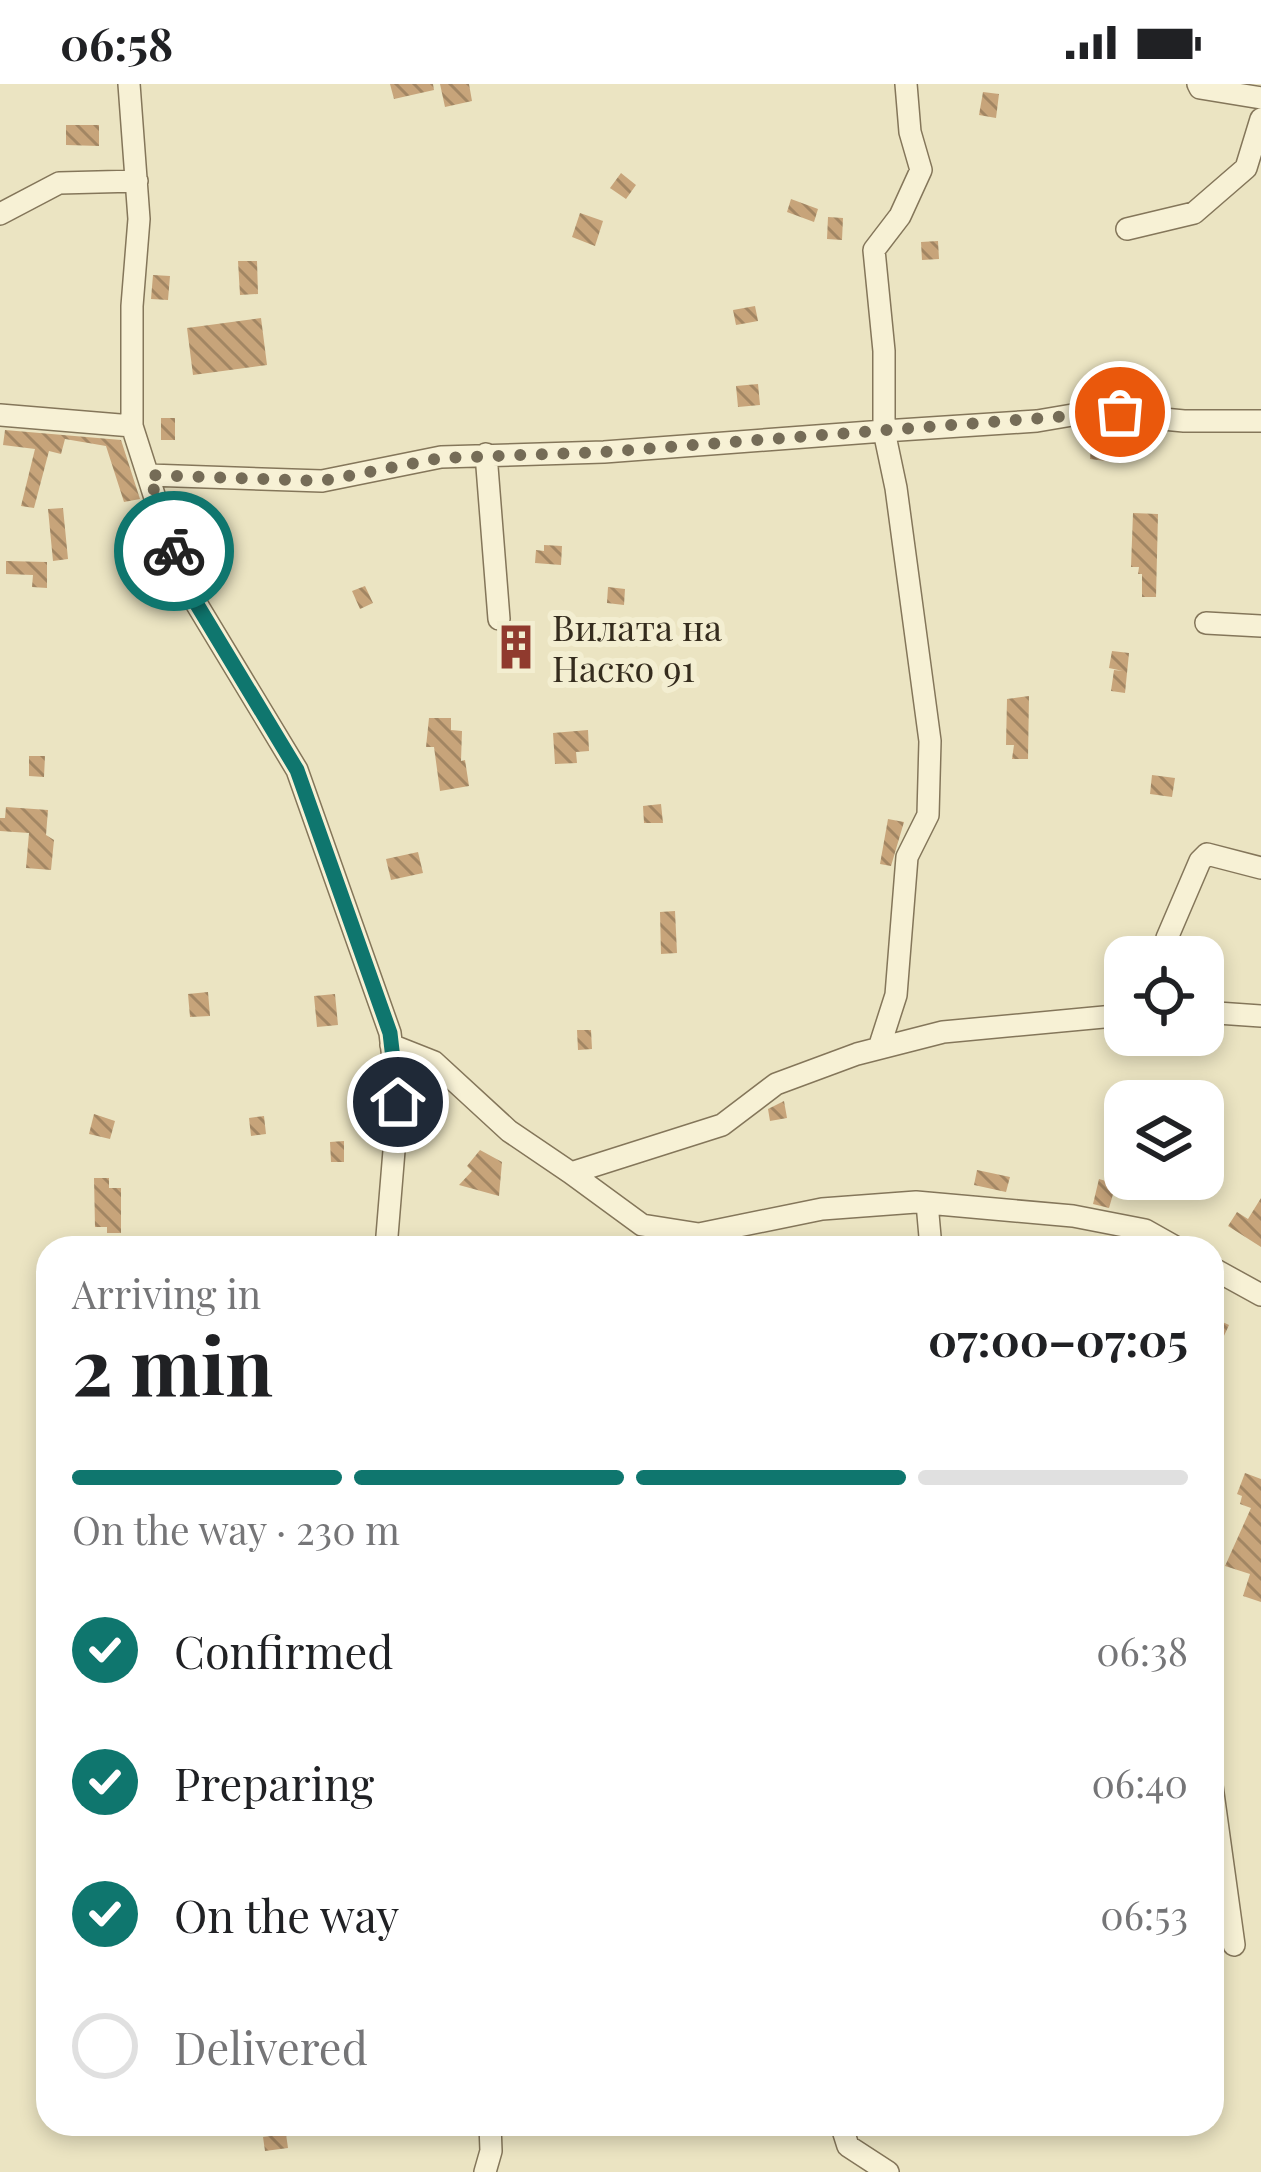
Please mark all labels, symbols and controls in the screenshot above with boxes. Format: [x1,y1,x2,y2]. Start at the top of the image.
text: 06:58 [60,12,173,72]
pin [1069,361,1171,463]
icon: bag [1087,379,1153,445]
courier [114,491,234,611]
icon: bike [141,518,207,584]
place label: Вилата на Наско 91 [552,602,722,691]
building icon: Вилата на Наско 91 [491,622,541,672]
map controls [1104,936,1224,1200]
button: locate [1104,936,1224,1056]
pin [347,1051,449,1153]
icon: home [365,1069,431,1135]
button: layers [1104,1080,1224,1200]
text: Arriving in [72,1267,261,1319]
text: 07:00–07:05 [928,1308,1188,1368]
text: 2 min [72,1312,273,1416]
text: On the way · 230 m [72,1503,400,1555]
icon: check [72,1617,138,1683]
text: Confirmed [174,1620,393,1680]
text: 06:38 [1096,1624,1188,1676]
icon: check [72,1749,138,1815]
text: Preparing [174,1752,374,1812]
text: 06:40 [1091,1756,1188,1808]
icon: check [72,1881,138,1947]
text: On the way [174,1884,399,1944]
text: 06:53 [1100,1888,1188,1940]
text: Delivered [174,2016,368,2076]

